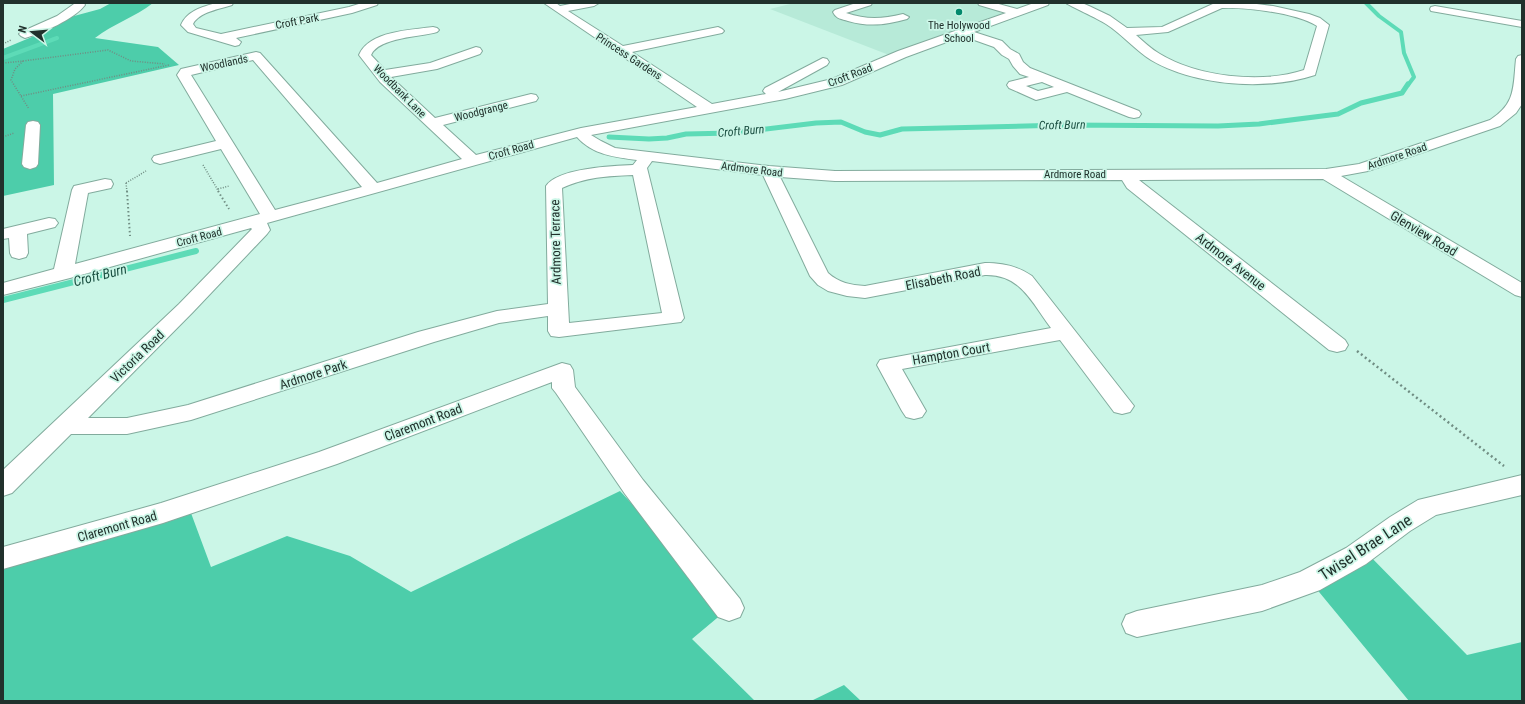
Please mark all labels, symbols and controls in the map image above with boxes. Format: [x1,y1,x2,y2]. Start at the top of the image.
marker: The Holywood School [954,7,964,17]
street label: Croft Park [274,11,320,32]
north arrow [12,12,52,52]
place label: The Holywood School [928,19,990,45]
text: N [16,24,30,34]
street label: Princess Gardens [593,30,664,83]
street label: Woodlands [199,52,249,75]
street label: Croft Road [826,61,874,90]
street label: Woodbank Lane [371,62,429,120]
street label: Woodgrange [453,99,509,124]
water label: Croft Burn [1038,118,1086,132]
water label: Croft Burn [717,122,765,140]
street label: Croft Road [487,138,535,163]
street label: Ardmore Road [1366,140,1429,173]
street label: Ardmore Road [720,159,783,180]
street label: Ardmore Road [1044,168,1106,181]
street label: Ardmore Terrace [547,199,564,285]
street label: Glenview Road [1388,208,1460,259]
street label: Croft Road [175,225,223,250]
street label: Ardmore Avenue [1193,229,1269,293]
water label: Croft Burn [72,261,128,289]
street label: Elisabeth Road [904,264,982,293]
street label: Victoria Road [107,327,167,386]
street label: Hampton Court [911,339,991,368]
street label: Ardmore Park [277,356,349,392]
street label: Claremont Road [382,401,464,444]
street label: Claremont Road [76,508,159,545]
street label: Twisel Brae Lane [1315,510,1415,584]

